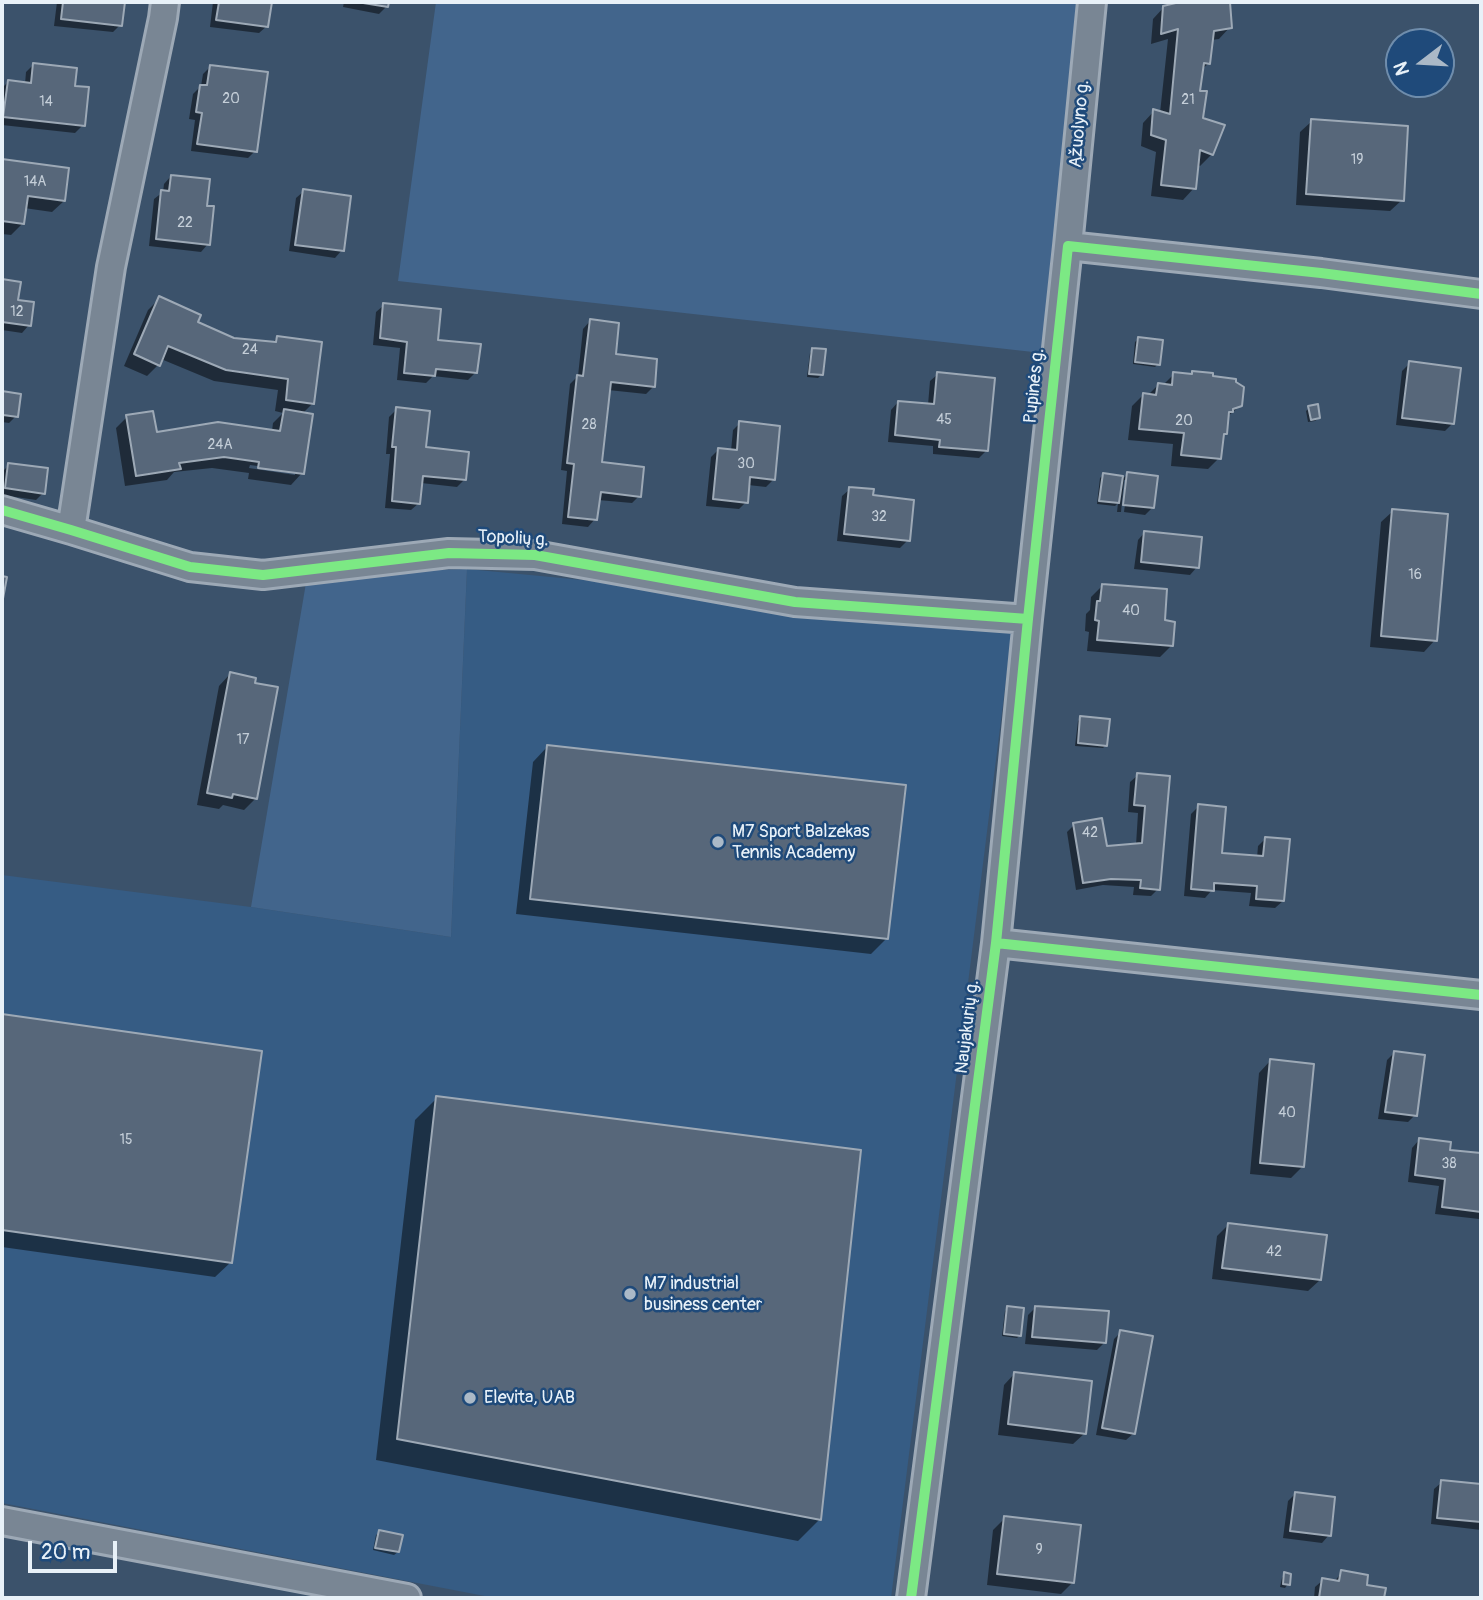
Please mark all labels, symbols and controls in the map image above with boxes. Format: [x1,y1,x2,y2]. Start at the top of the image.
north arrow [1385,28,1455,98]
text: N [1388,59,1415,78]
street label: Ąžuolyno g. [1065,79,1095,169]
house number: 20 [222,91,240,107]
house number: 21 [1181,92,1195,108]
house number: 14 [39,94,53,110]
house number: 19 [1351,152,1363,168]
house number: 14A [24,174,46,190]
house number: 22 [177,215,193,231]
house number: 12 [10,304,24,320]
house number: 24 [242,342,258,358]
street label: Pupinės g. [1020,347,1050,425]
house number: 45 [936,412,952,428]
house number: 20 [1175,413,1193,429]
house number: 28 [582,417,596,433]
house number: 24A [207,437,233,453]
house number: 30 [737,456,755,472]
house number: 32 [871,509,887,525]
street label: Topolių g. [477,526,549,552]
house number: 16 [1408,567,1422,583]
house number: 40 [1122,603,1140,619]
house number: 17 [237,732,249,748]
place label: M7 Sport Balzekas Tennis Academy [732,821,870,864]
house number: 42 [1082,825,1098,841]
marker: M7 Sport Balzekas Tennis Academy [710,834,726,850]
street label: Naujakurių g. [952,979,984,1075]
house number: 40 [1278,1105,1296,1121]
house number: 15 [119,1132,133,1148]
house number: 38 [1442,1156,1456,1172]
house number: 42 [1266,1244,1282,1260]
place label: M7 industrial business center [644,1273,762,1316]
marker: M7 industrial business center [622,1286,638,1302]
place label: Elevita, UAB [484,1387,575,1409]
marker: Elevita, UAB [462,1390,478,1406]
scale bar [32,1526,121,1570]
text: 20 m [41,1539,90,1566]
house number: 9 [1035,1542,1043,1558]

